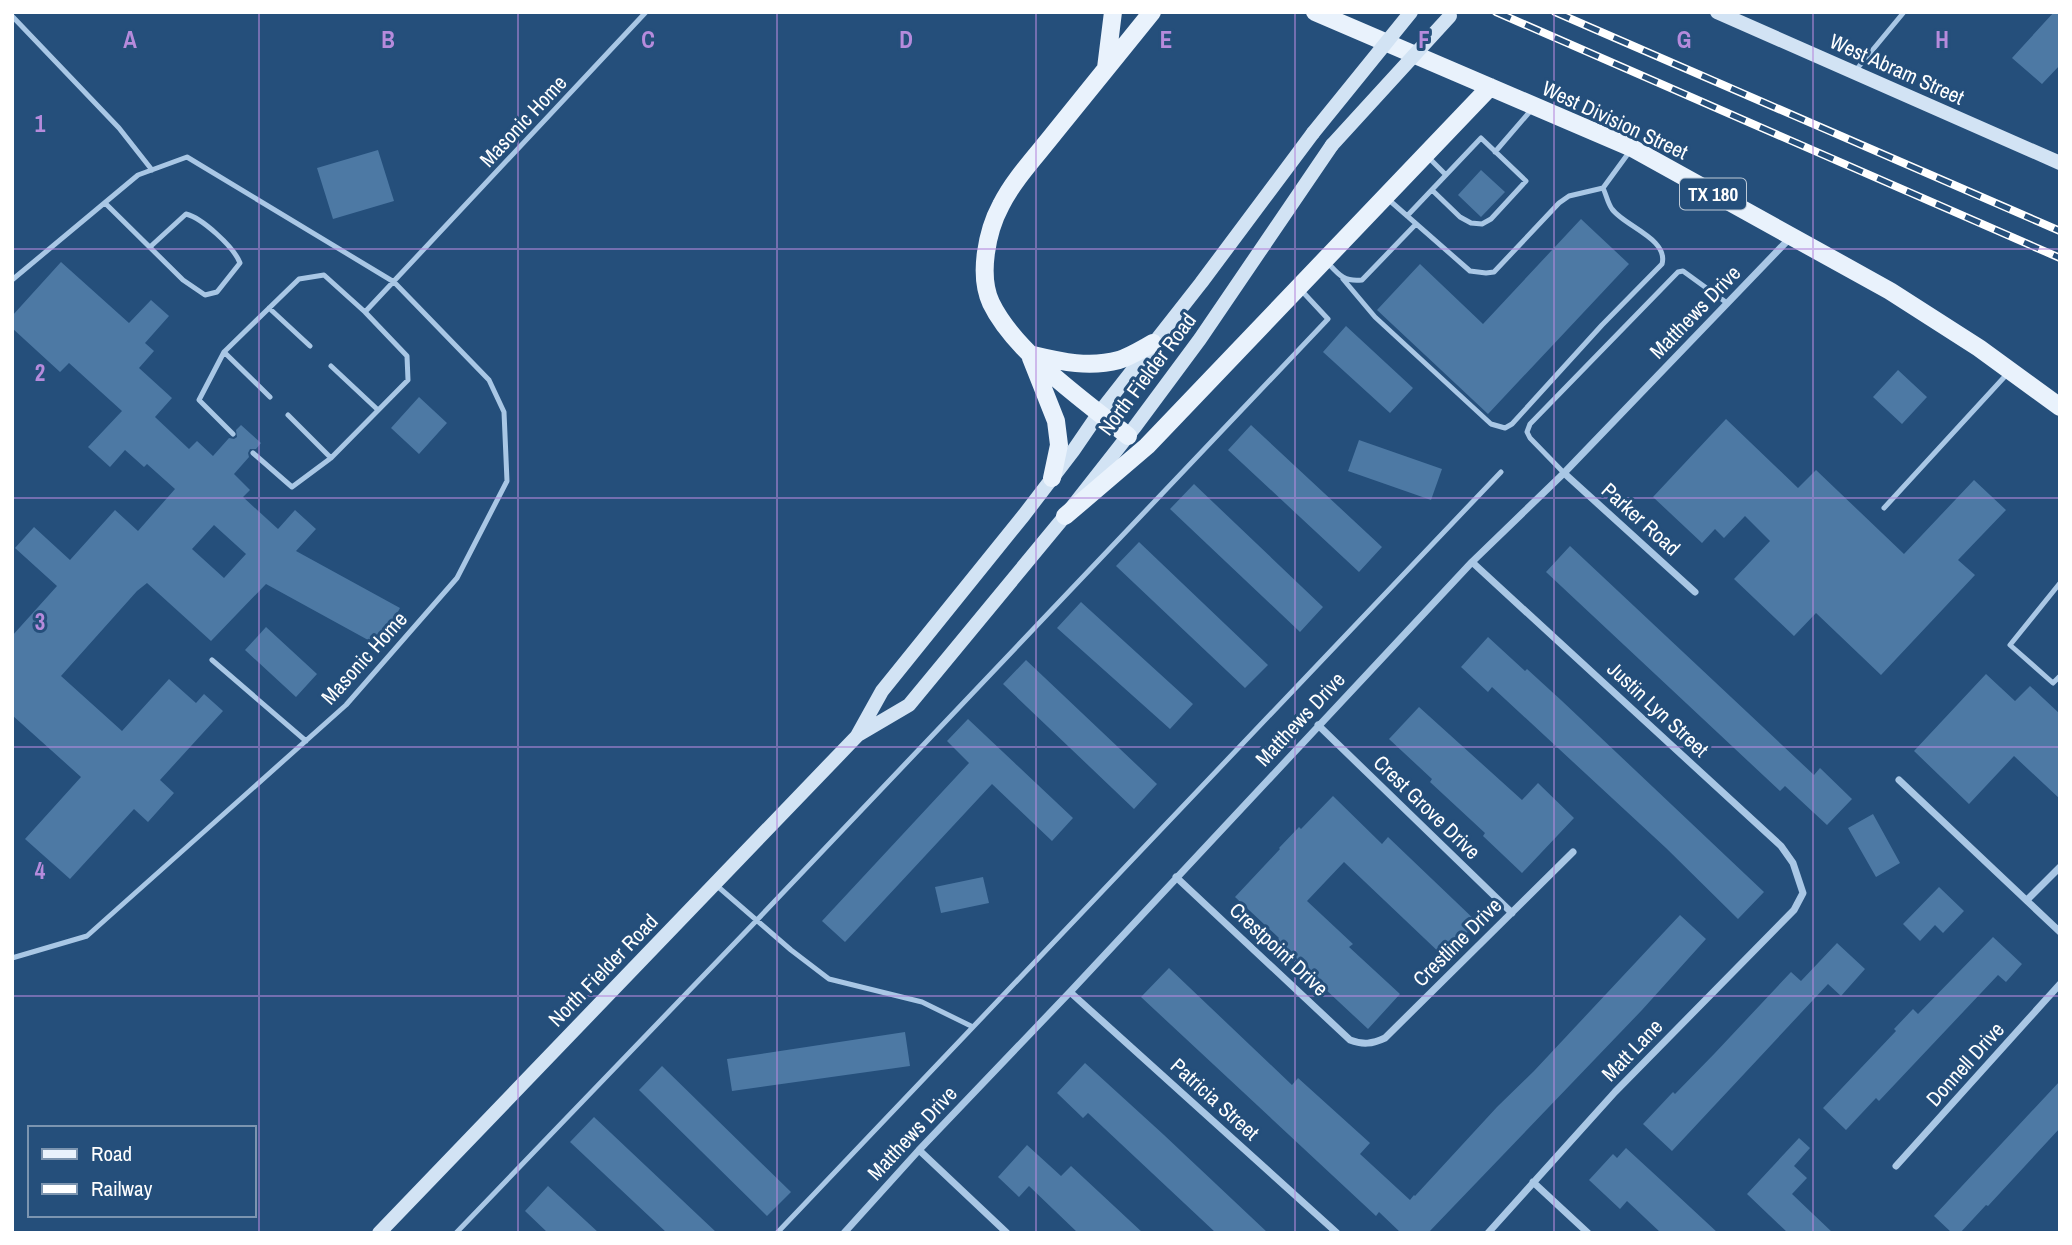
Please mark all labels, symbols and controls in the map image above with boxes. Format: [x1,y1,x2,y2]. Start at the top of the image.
text: A [123,24,137,55]
text: B [381,24,395,55]
text: C [641,24,655,55]
text: D [899,24,913,55]
text: E [1160,24,1172,55]
text: F [1418,24,1430,55]
text: G [1677,24,1691,55]
text: H [1935,24,1949,55]
street label: West Abram Street [1825,26,1969,112]
street label: Masonic Home [473,69,573,173]
street label: West Division Street [1537,74,1693,167]
text: 1 [35,108,46,139]
road number: TX 180 [1680,178,1746,210]
street label: Matthews Drive [1643,259,1747,365]
street label: North Fielder Road [1091,307,1203,441]
text: 2 [35,357,45,388]
street label: Parker Road [1595,476,1687,562]
street label: Masonic Home [314,605,414,711]
text: 3 [35,606,45,637]
street label: Justin Lyn Street [1601,655,1715,764]
street label: Matthews Drive [1249,665,1351,773]
street label: Crest Grove Drive [1367,748,1487,866]
text: 4 [35,855,46,886]
street label: Crestline Drive [1406,891,1508,993]
street label: Crestpoint Drive [1223,896,1335,1002]
street label: North Fielder Road [542,907,664,1033]
street label: Matt Lane [1595,1012,1669,1088]
street label: Donnell Drive [1919,1016,2011,1112]
street label: Patricia Street [1164,1051,1266,1147]
street label: Matthews Drive [861,1079,963,1187]
legend [28,1126,256,1217]
text: Road [91,1139,132,1168]
text: Railway [91,1174,153,1203]

